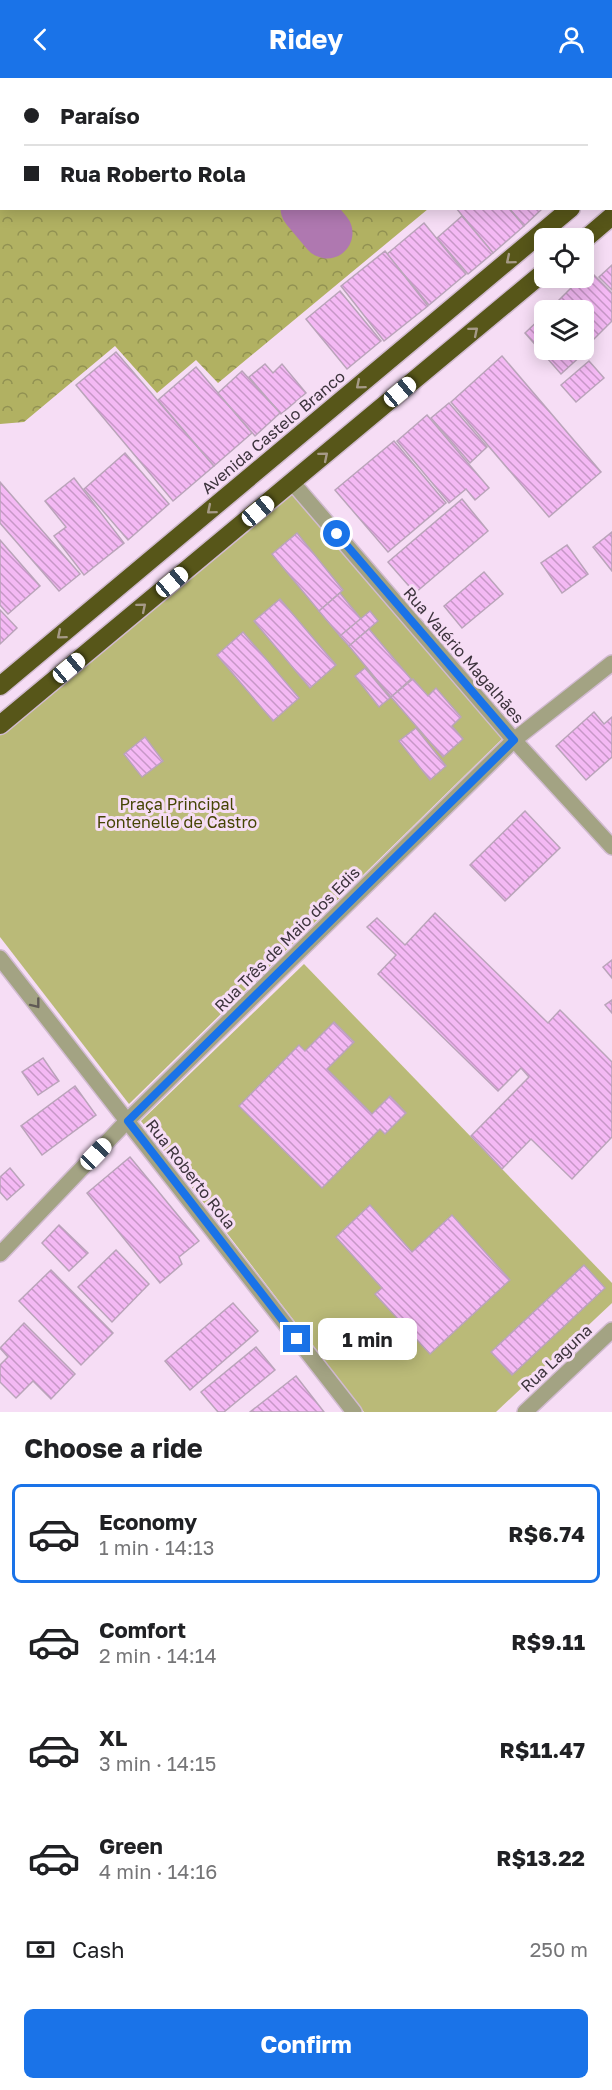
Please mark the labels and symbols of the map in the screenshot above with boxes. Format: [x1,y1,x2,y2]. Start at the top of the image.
one-way arrow [506,252,517,263]
one-way arrow [467,327,478,338]
street label: Avenida Castelo Branco [197,366,349,498]
car [380,374,420,410]
one-way arrow [356,377,367,388]
one-way arrow [317,452,328,463]
car [238,493,278,529]
one-way arrow [207,503,218,514]
route start [323,520,350,547]
car [152,564,192,600]
street label: Rua Valério Magalhães [399,583,529,727]
one-way arrow [135,604,146,615]
one-way arrow [57,628,68,639]
car [49,650,89,686]
park label: Praça Principal Fontenelle de Castro [97,794,257,832]
street label: Rua Três de Maio dos Edis [210,862,364,1016]
one-way arrow [29,997,40,1008]
street label: Rua Roberto Rola [142,1115,240,1233]
car [77,1135,115,1173]
callout: 1 min [318,1318,417,1360]
street label: Rua Laguna [516,1320,596,1396]
route end [283,1325,310,1352]

